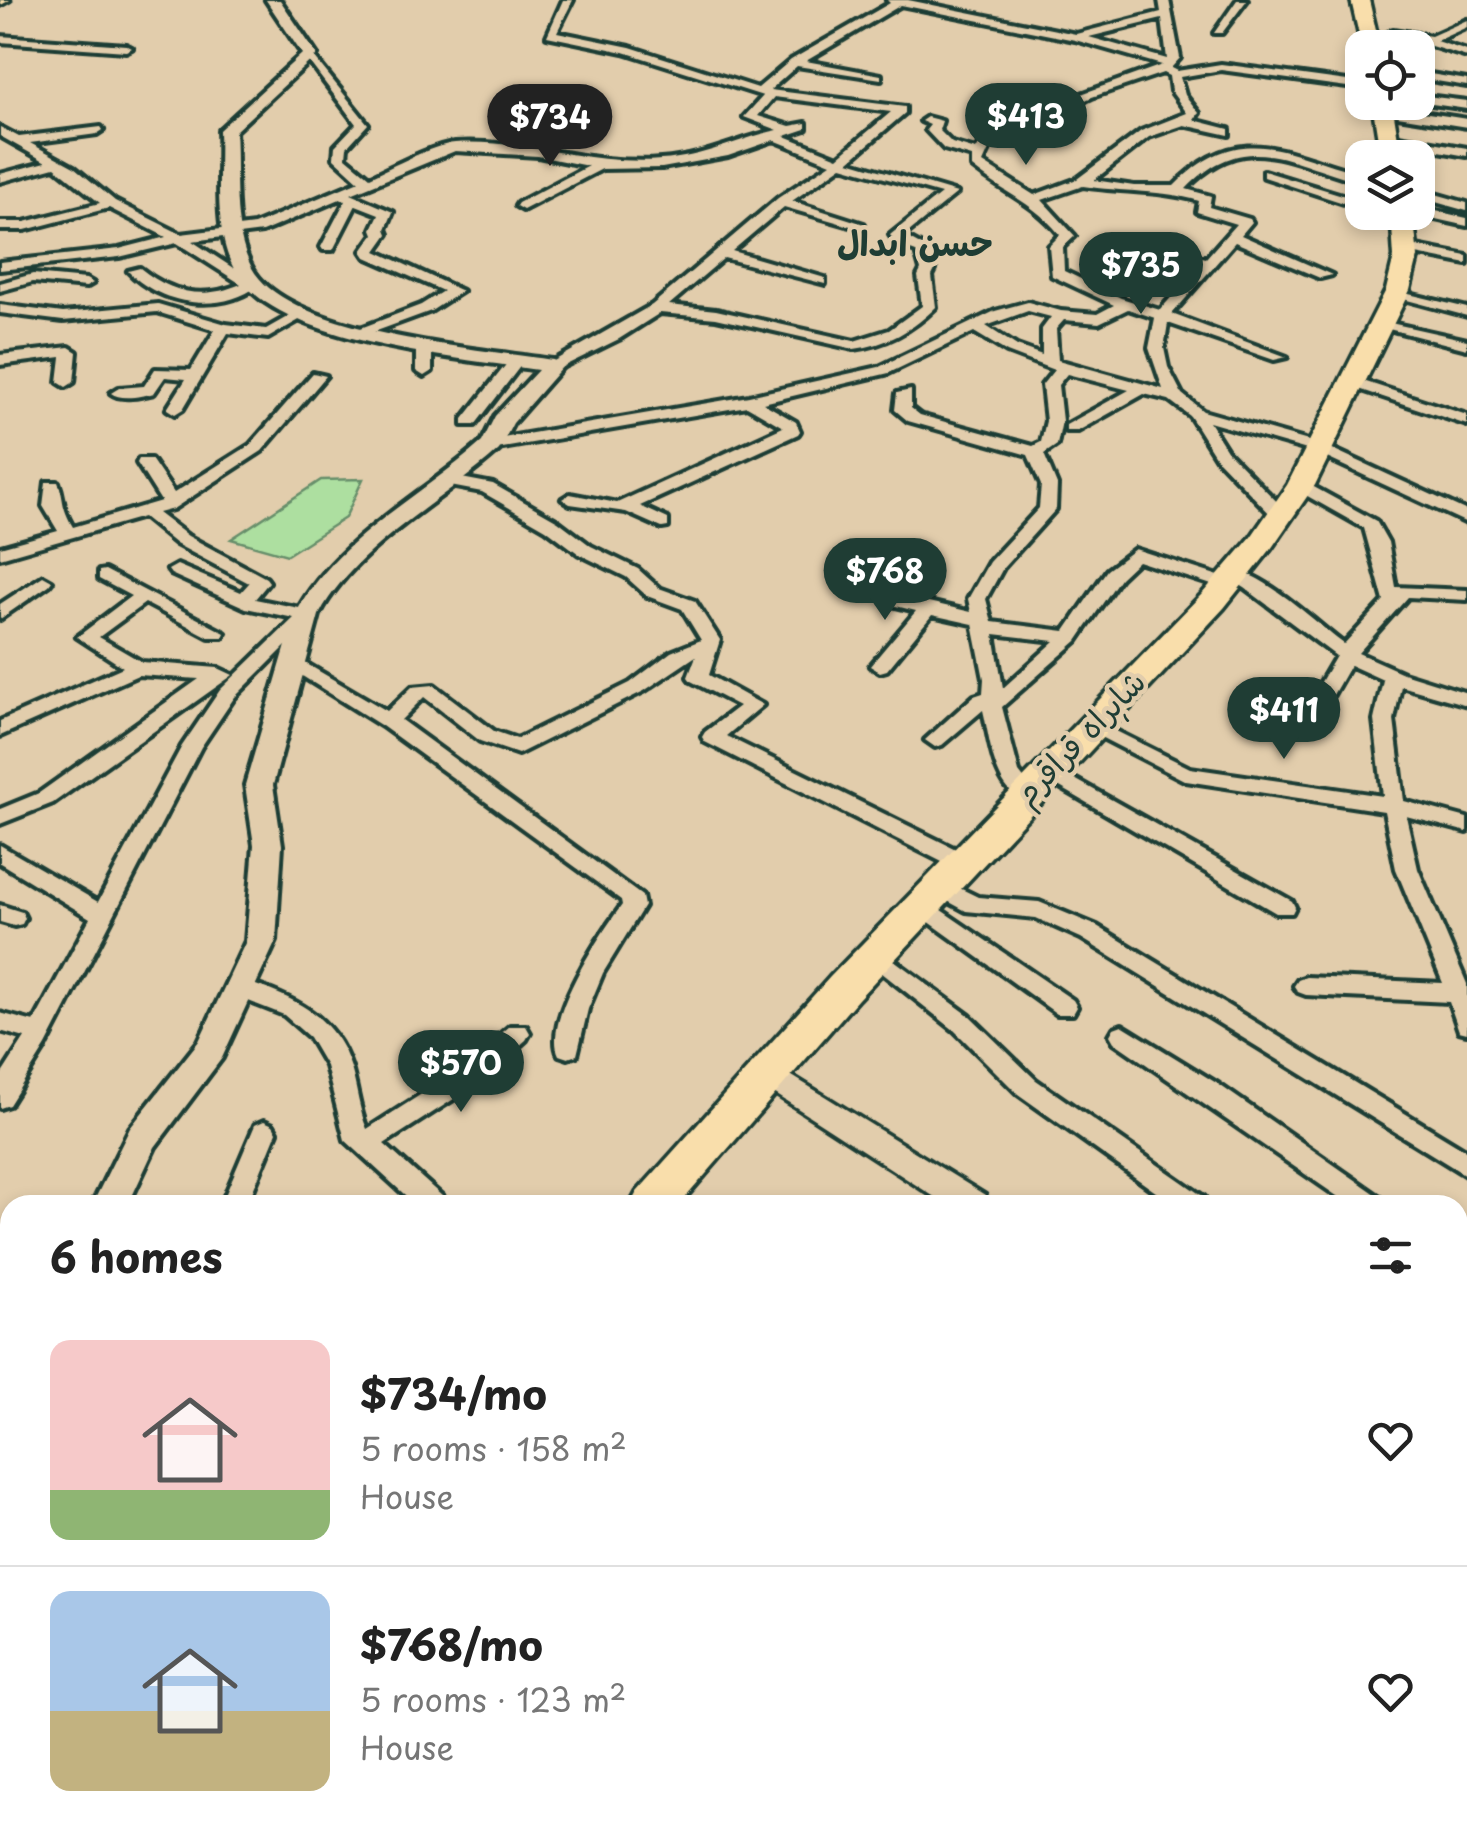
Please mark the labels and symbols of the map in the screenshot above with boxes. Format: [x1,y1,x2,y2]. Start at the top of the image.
pin: $413 [967,83,1085,168]
pin: $734 [491,84,609,169]
district label: حسن ابدال [837,215,993,268]
pin: $735 [1082,232,1200,317]
pin: $768 [826,538,944,623]
street label: شاہراہ قراقرم [1001,658,1158,817]
pin: $411 [1225,677,1343,762]
pin: $570 [402,1030,520,1115]

